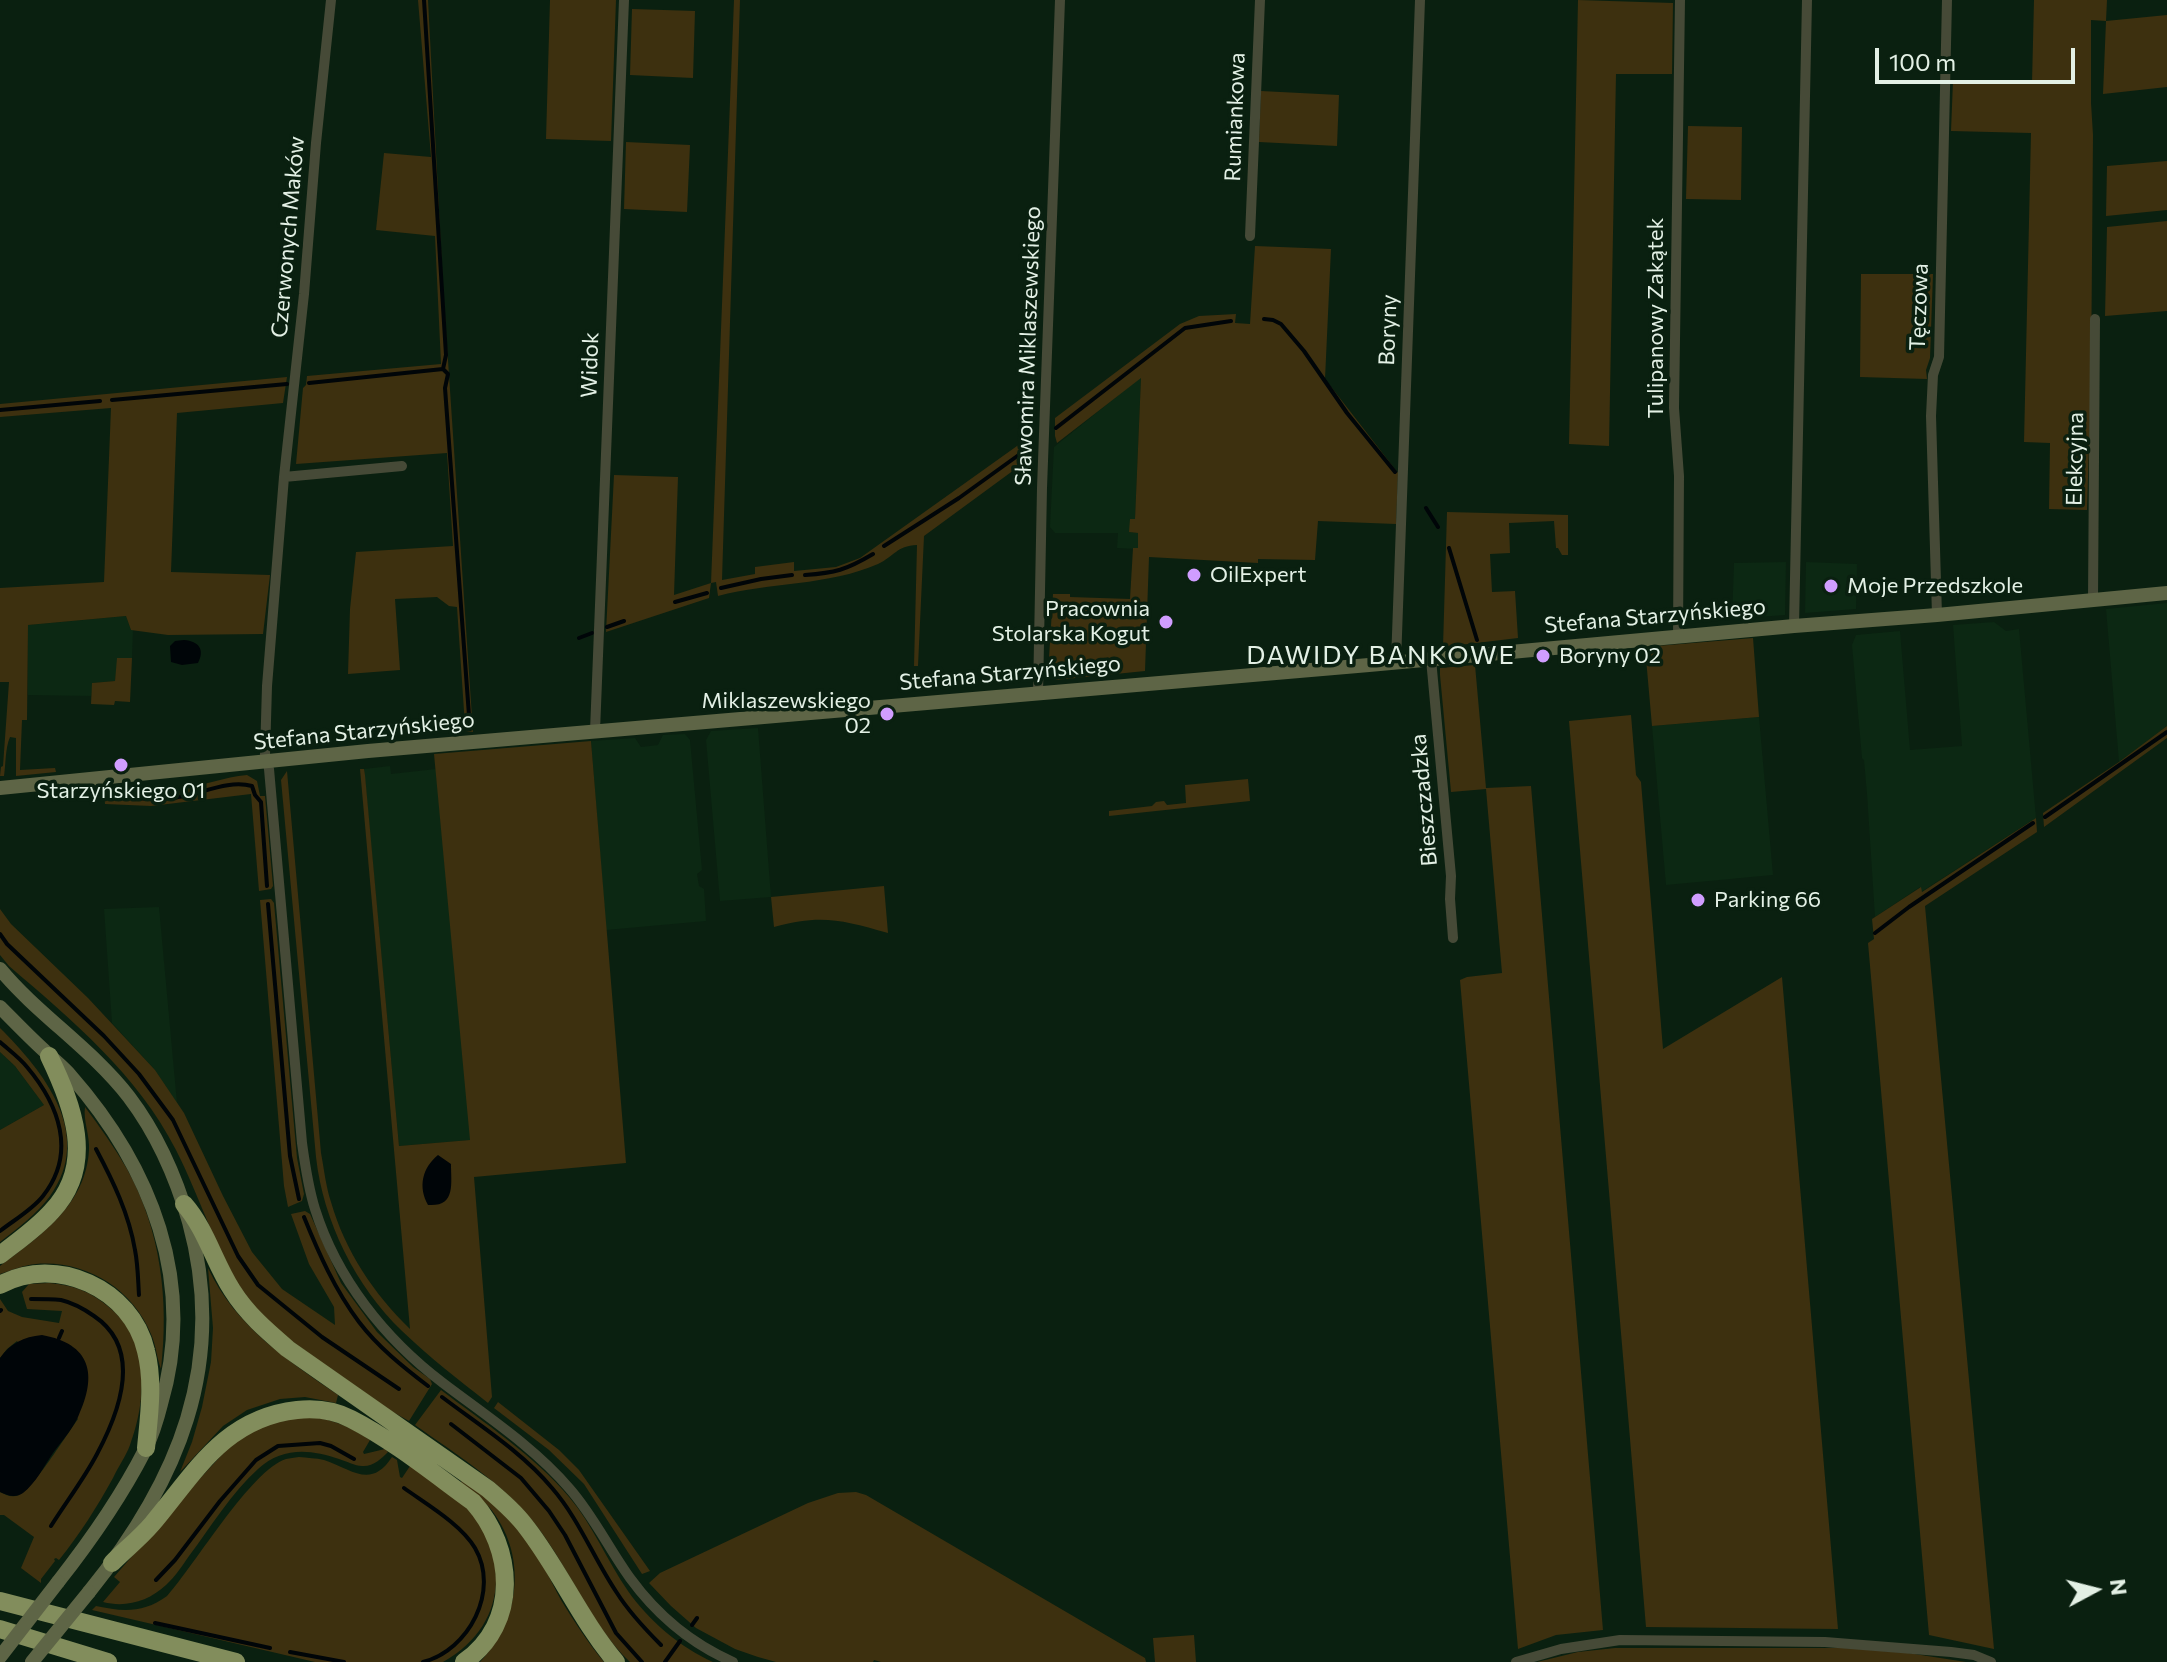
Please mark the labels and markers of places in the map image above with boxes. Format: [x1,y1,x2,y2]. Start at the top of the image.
place label: OilExpert [1210,562,1306,588]
marker: OilExpert [1185,566,1203,584]
place label: Moje Przedszkole [1847,573,2023,599]
marker: Moje Przedszkole [1822,577,1840,595]
place label: Pracownia Stolarska Kogut [992,596,1150,648]
marker: Pracownia Stolarska Kogut [1157,613,1175,631]
place label: Boryny 02 [1559,643,1661,669]
marker: Boryny 02 [1534,647,1552,665]
place label: Miklaszewskiego 02 [701,688,871,740]
marker: Miklaszewskiego 02 [878,705,896,723]
marker: Starzyńskiego 01 [112,756,130,774]
place label: Starzyńskiego 01 [37,778,205,804]
place label: Parking 66 [1714,887,1821,913]
marker: Parking 66 [1689,891,1707,909]

